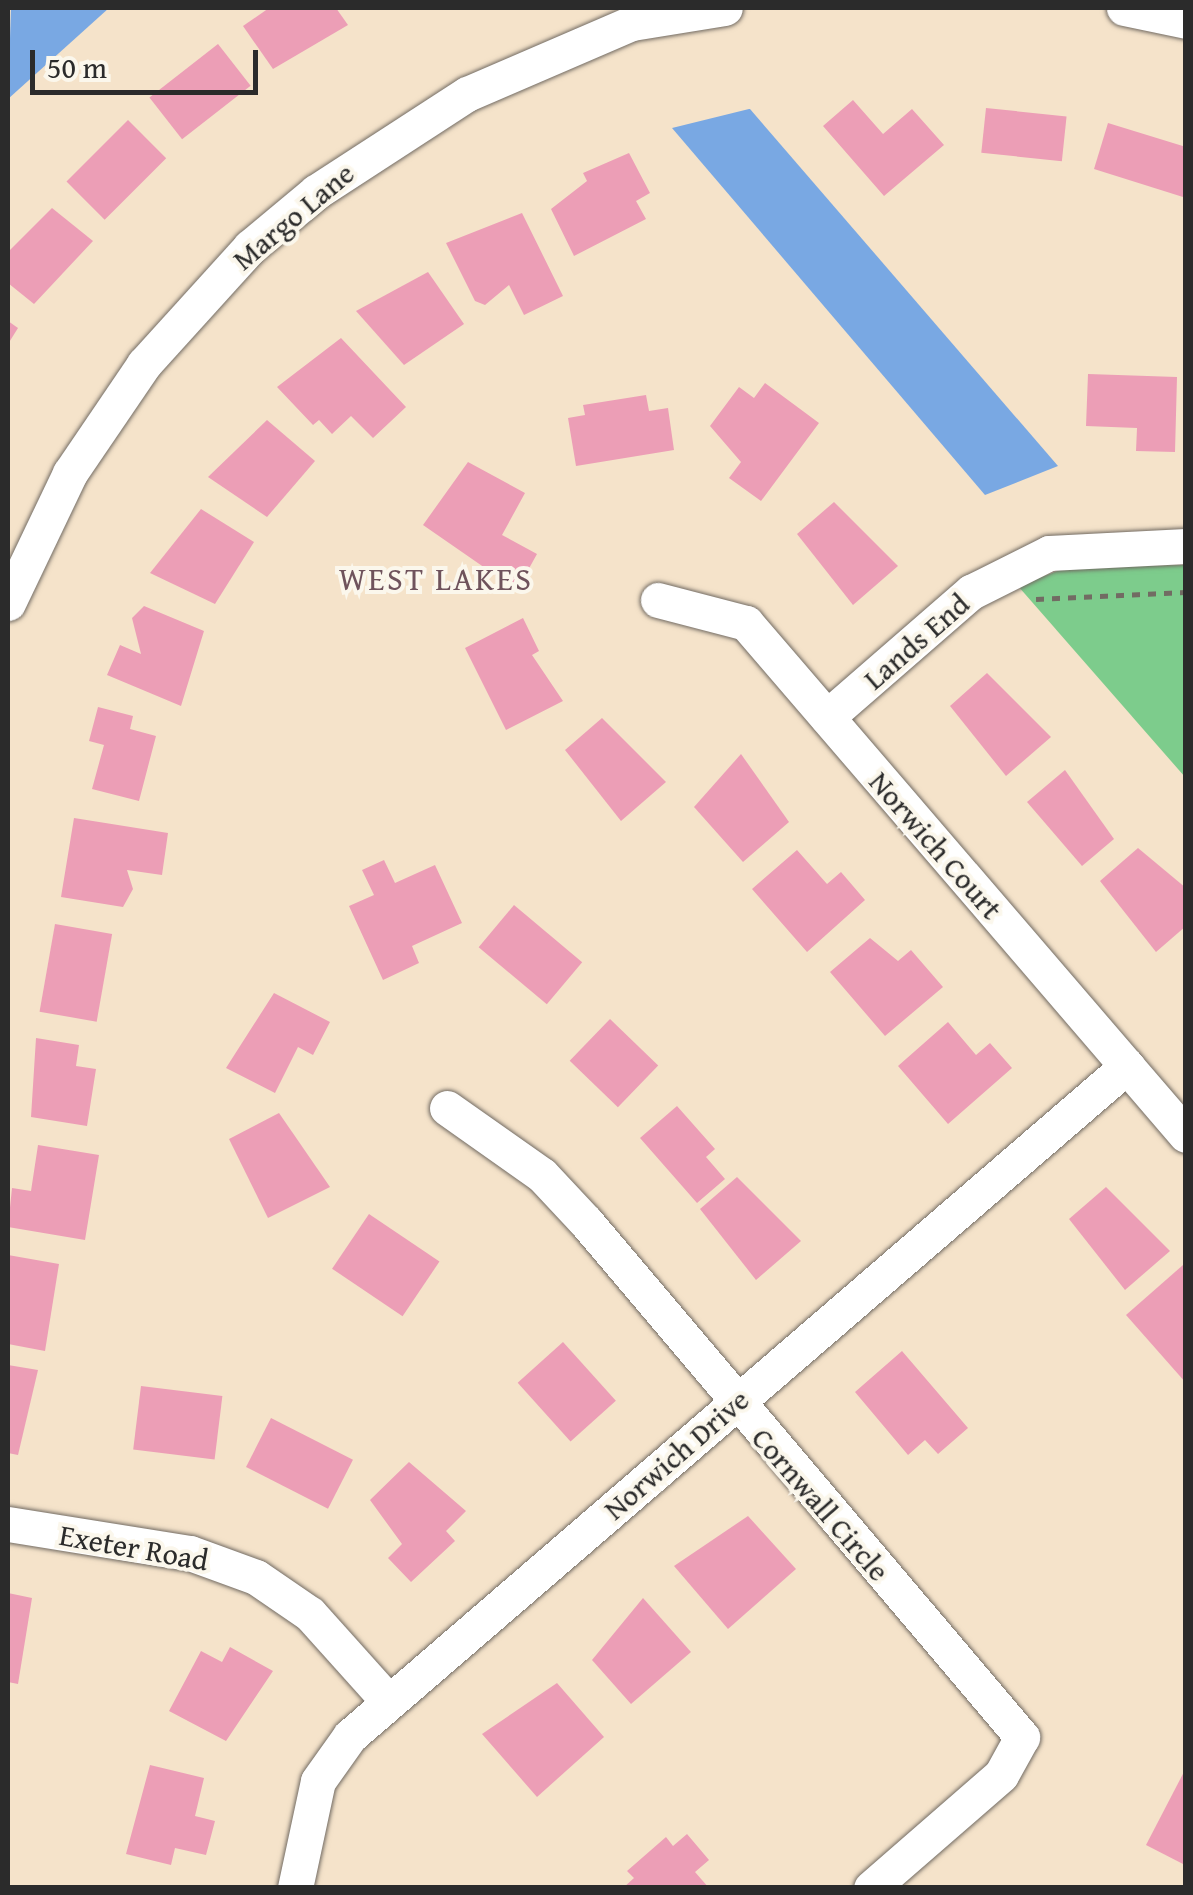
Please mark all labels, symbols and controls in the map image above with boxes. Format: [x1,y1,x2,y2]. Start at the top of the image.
scale bar [35,30,262,92]
text: 50 m [47,45,107,89]
street label: Margo Lane [225,155,361,277]
district label: WEST LAKES [339,560,533,598]
street label: Lands End [856,585,976,697]
street label: Norwich Court [862,764,1010,926]
street label: Norwich Drive [596,1381,756,1527]
street label: Cornwall Circle [745,1420,897,1588]
street label: Exeter Road [57,1516,211,1578]

